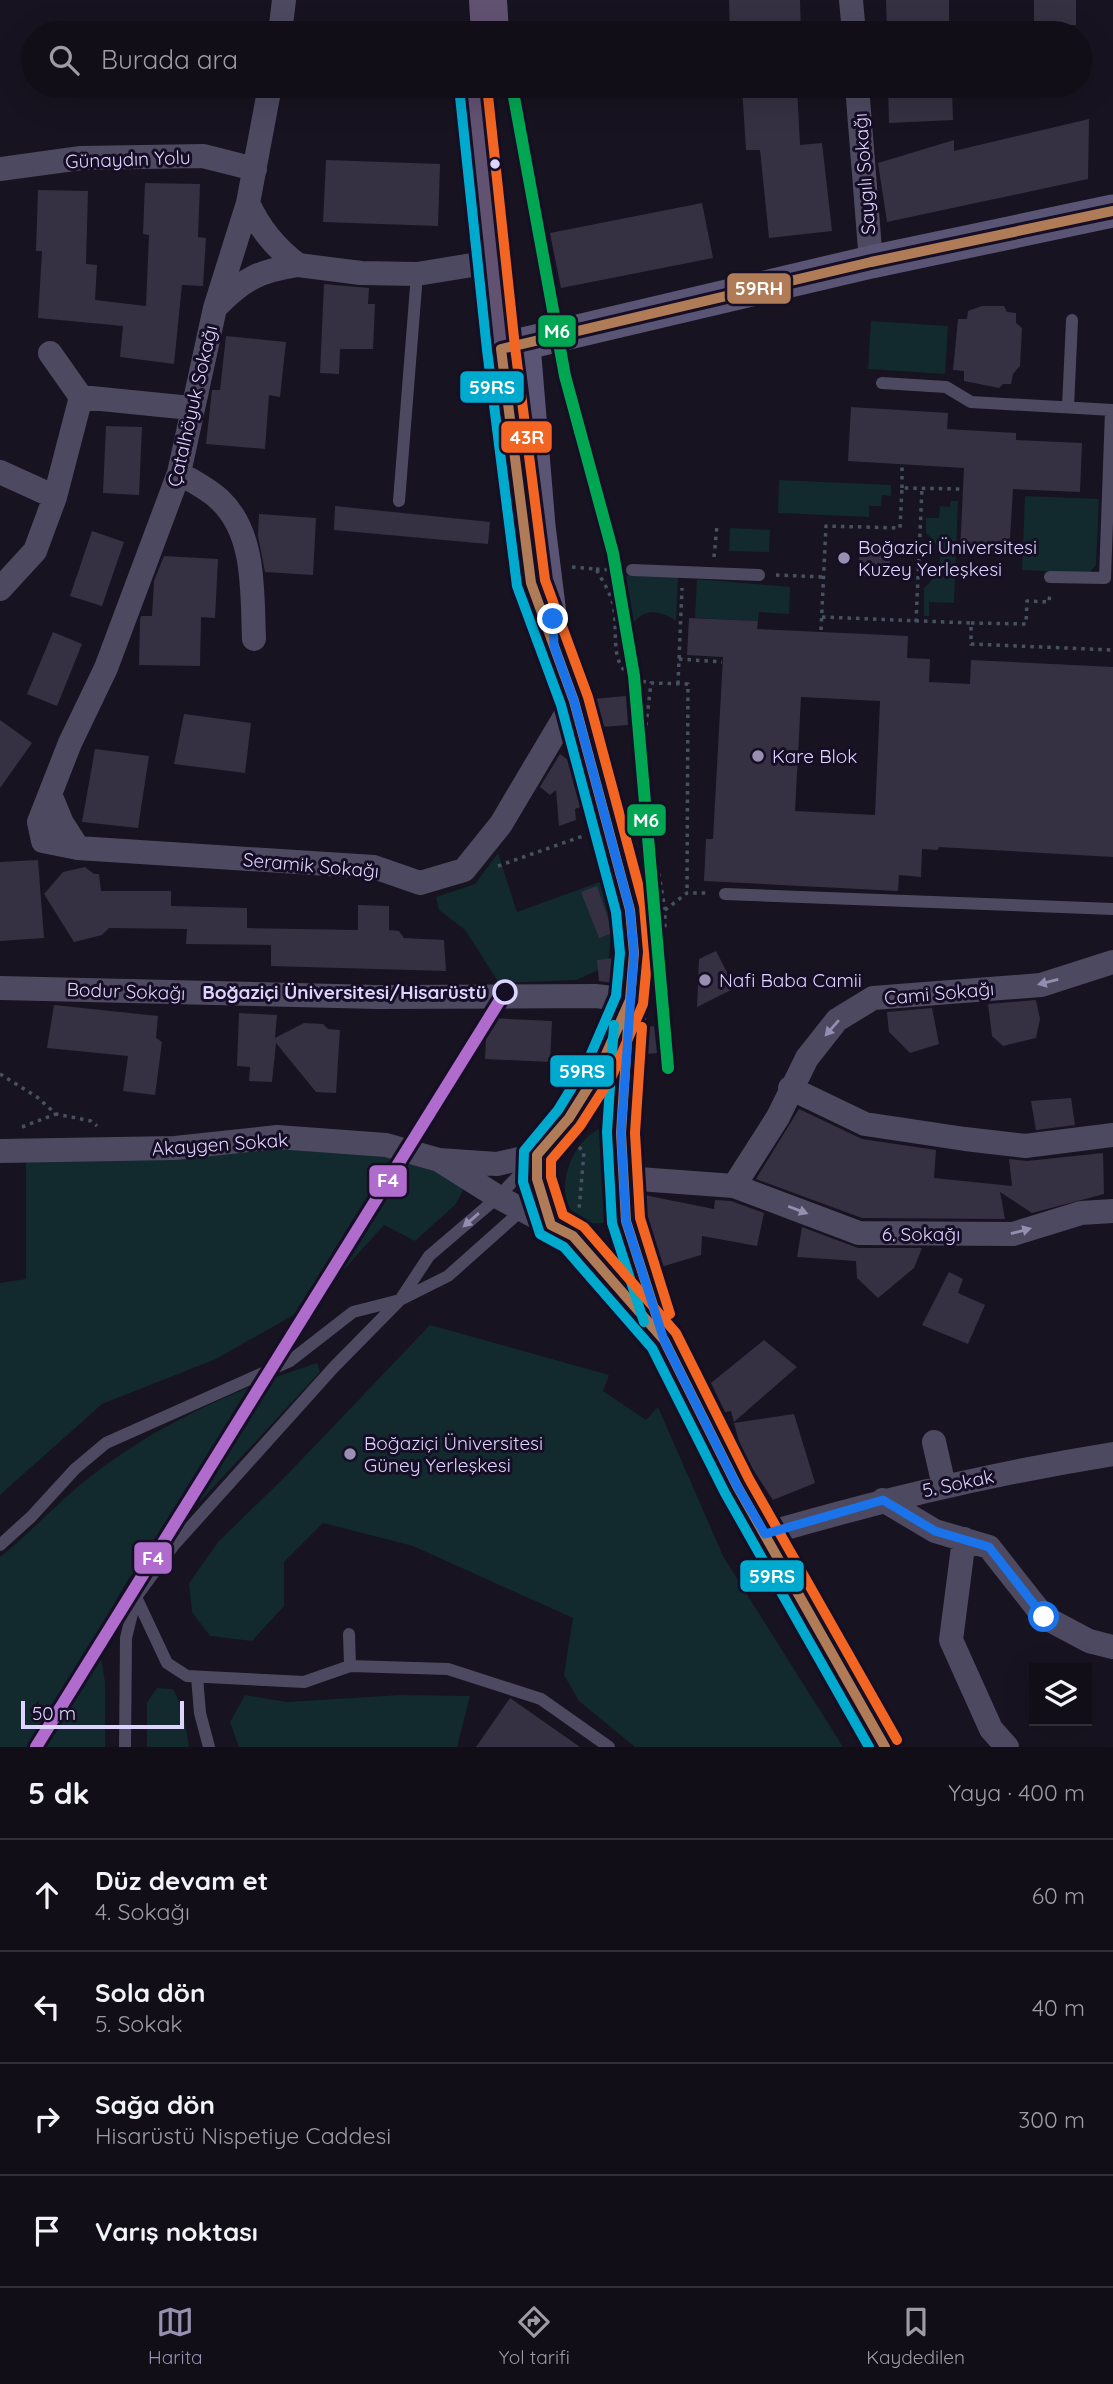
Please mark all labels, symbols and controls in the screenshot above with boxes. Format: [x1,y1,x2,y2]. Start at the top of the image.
search box [21,21,1092,98]
icon: search [45,41,83,79]
text: Burada ara [101,43,238,76]
street label: Saygılı Sokağı [848,112,880,236]
street label: Günaydın Yolu [65,145,191,173]
unlabelled marker [488,157,502,171]
line badge: 59RH [726,272,792,305]
text: 59RH [735,276,783,300]
line badge: M6 [537,314,577,348]
text: M6 [544,319,570,343]
street label: Çatalhöyuk Sokağı [162,323,222,489]
line badge: 59RS [459,370,525,404]
text: 59RS [469,375,515,399]
line badge: 43R [500,420,553,454]
text: 43R [510,425,544,449]
place label: Boğaziçi Üniversitesi Kuzey Yerleşkesi [858,535,1037,581]
marker: Boğaziçi Üniversitesi Kuzey Yerleşkesi [836,550,852,566]
route end [537,603,568,634]
place label: Kare Blok [772,744,857,768]
marker: Kare Blok [750,748,766,764]
line badge: M6 [626,803,667,837]
text: M6 [633,808,659,832]
street label: Seramik Sokağı [242,847,380,883]
place label: Nafi Baba Camii [719,968,862,992]
marker: Nafi Baba Camii [697,972,713,988]
street label: Cami Sokağı [883,976,995,1010]
street label: Bodur Sokağı [66,977,186,1005]
one-way arrow [1037,977,1059,988]
place label: Boğaziçi Üniversitesi/Hisarüstü [202,980,487,1004]
marker: Boğaziçi Üniversitesi/Hisarüstü [493,980,517,1004]
one-way arrow [824,1019,840,1037]
line badge: 59RS [549,1054,615,1088]
text: 59RS [559,1059,605,1083]
street label: Akaygen Sokak [151,1127,289,1161]
line badge: F4 [368,1164,408,1198]
text: F4 [377,1168,399,1192]
one-way arrow [788,1205,809,1216]
one-way arrow [462,1212,479,1227]
street label: 6. Sokağı [882,1222,960,1246]
one-way arrow [1010,1225,1032,1236]
place label: Boğaziçi Üniversitesi Güney Yerleşkesi [364,1431,543,1477]
marker: Boğaziçi Üniversitesi Güney Yerleşkesi [342,1446,358,1462]
street label: 5. Sokak [920,1464,996,1502]
line badge: F4 [133,1541,173,1575]
text: F4 [142,1546,164,1570]
line badge: 59RS [739,1559,805,1593]
text: 59RS [749,1564,795,1588]
route start [1028,1601,1059,1632]
map controls [1029,1663,1092,1726]
button: layers [1029,1663,1092,1726]
scale bar [21,1698,184,1730]
text: 50 m [32,1701,76,1725]
text: 5 dk [28,1774,90,1812]
text: Yaya · 400 m [948,1778,1085,1807]
text: Düz devam et [95,1864,268,1897]
icon: ahead [28,1876,66,1914]
text: 60 m [1032,1881,1085,1910]
text: 4. Sokağı [95,1897,190,1926]
text: Sola dön [95,1976,205,2009]
icon: left [28,1988,66,2026]
text: 40 m [1032,1993,1085,2022]
text: 5. Sokak [95,2009,183,2038]
text: Sağa dön [95,2088,215,2121]
icon: right [28,2100,66,2138]
text: 300 m [1018,2105,1085,2134]
text: Hisarüstü Nispetiye Caddesi [95,2121,391,2150]
icon: arrive [28,2212,66,2250]
text: Varış noktası [95,2215,258,2248]
tab: Harita [148,2303,203,2369]
tab: Yol tarifi [499,2303,570,2369]
tab: Kaydedilen [866,2303,965,2369]

